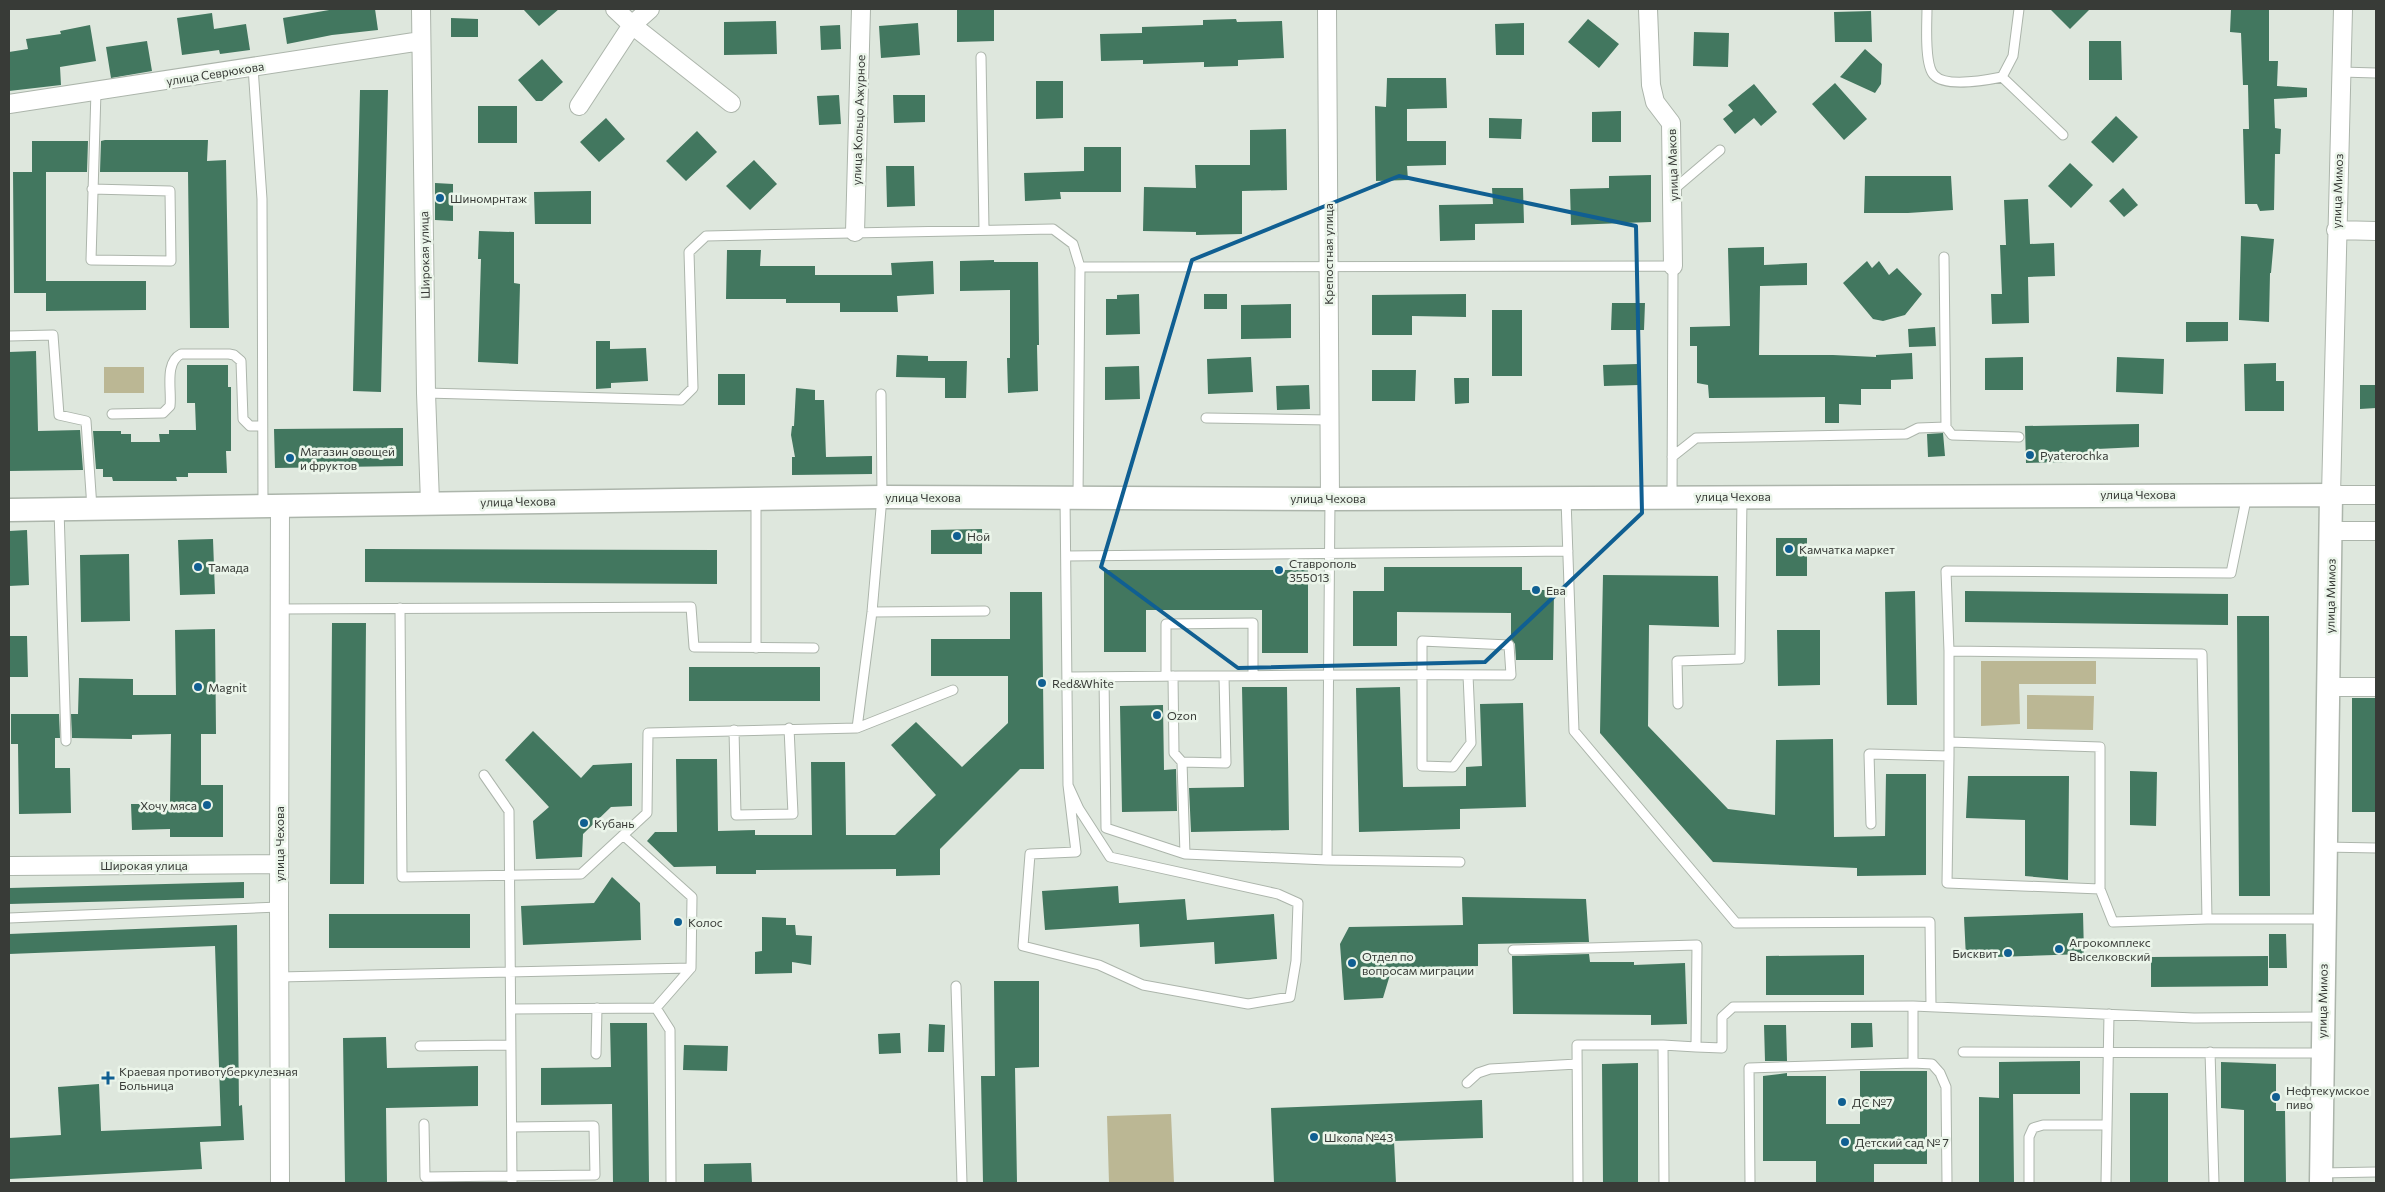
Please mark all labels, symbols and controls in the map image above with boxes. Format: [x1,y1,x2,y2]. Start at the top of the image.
street label: улица Кольцо Ажурное [849,54,867,186]
street label: улица Севрюкова [165,58,265,88]
street label: улица Маков [1664,129,1680,201]
street label: улица Мимоз [2329,153,2345,229]
place label: Шиномрнтаж [450,191,528,205]
marker: Шиномрнтаж [434,192,446,204]
street label: Крепостная улица [1321,203,1335,305]
street label: Широкая улица [416,211,432,299]
place label: Магазин овощей и фруктов [300,444,395,472]
place label: Pyaterochka [2040,448,2108,462]
marker: Pyaterochka [2024,449,2036,461]
marker: Магазин овощей и фруктов [284,452,296,464]
street label: улица Чехова [2100,487,2176,501]
street label: улица Чехова [1695,489,1771,503]
street label: улица Чехова [885,490,961,504]
street label: улица Чехова [1290,491,1366,505]
street label: улица Чехова [480,493,556,509]
place label: Ной [967,529,990,543]
marker: Ной [951,530,963,542]
place label: Камчатка маркет [1799,542,1895,556]
marker: Камчатка маркет [1783,543,1795,555]
place label: Ставрополь 355013 [1289,556,1356,584]
street label: улица Мимоз [2322,558,2338,634]
place label: Тамада [208,560,249,574]
marker: Тамада [192,561,204,573]
marker: Ставрополь 355013 [1273,564,1285,576]
place label: Ева [1546,583,1566,597]
marker: Ева [1530,584,1542,596]
place label: Red&White [1052,676,1114,690]
marker: Red&White [1036,677,1048,689]
place label: Magnit [208,680,247,694]
marker: Magnit [192,681,204,693]
place label: Ozon [1167,708,1197,722]
marker: Ozon [1151,709,1163,721]
place label: Хочу мяса [140,798,197,812]
marker: Хочу мяса [201,799,213,811]
street label: улица Чехова [272,806,286,882]
place label: Кубань [594,816,634,830]
marker: Кубань [578,817,590,829]
street label: Широкая улица [100,858,188,872]
place label: Колос [688,915,723,929]
marker: Колос [672,916,684,928]
place label: Агрокомплекс Выселковский [2069,935,2151,963]
marker: Агрокомплекс Выселковский [2053,943,2065,955]
place label: Бисквит [1952,946,1998,960]
marker: Бисквит [2002,947,2014,959]
place label: Отдел по вопросам миграции [1362,949,1474,977]
marker: Отдел по вопросам миграции [1346,957,1358,969]
street label: улица Мимоз [2314,963,2330,1039]
place label: Краевая противотуберкулезная Больница [119,1064,298,1092]
marker: Краевая противотуберкулезная Больница [101,1071,115,1085]
place label: Нефтекумское пиво [2286,1083,2369,1111]
marker: Нефтекумское пиво [2270,1091,2282,1103]
place label: ДС №7 [1852,1095,1892,1109]
marker: ДС №7 [1836,1096,1848,1108]
place label: Школа №43 [1324,1130,1393,1144]
marker: Школа №43 [1308,1131,1320,1143]
place label: Детский сад № 7 [1855,1135,1949,1149]
marker: Детский сад № 7 [1839,1136,1851,1148]

